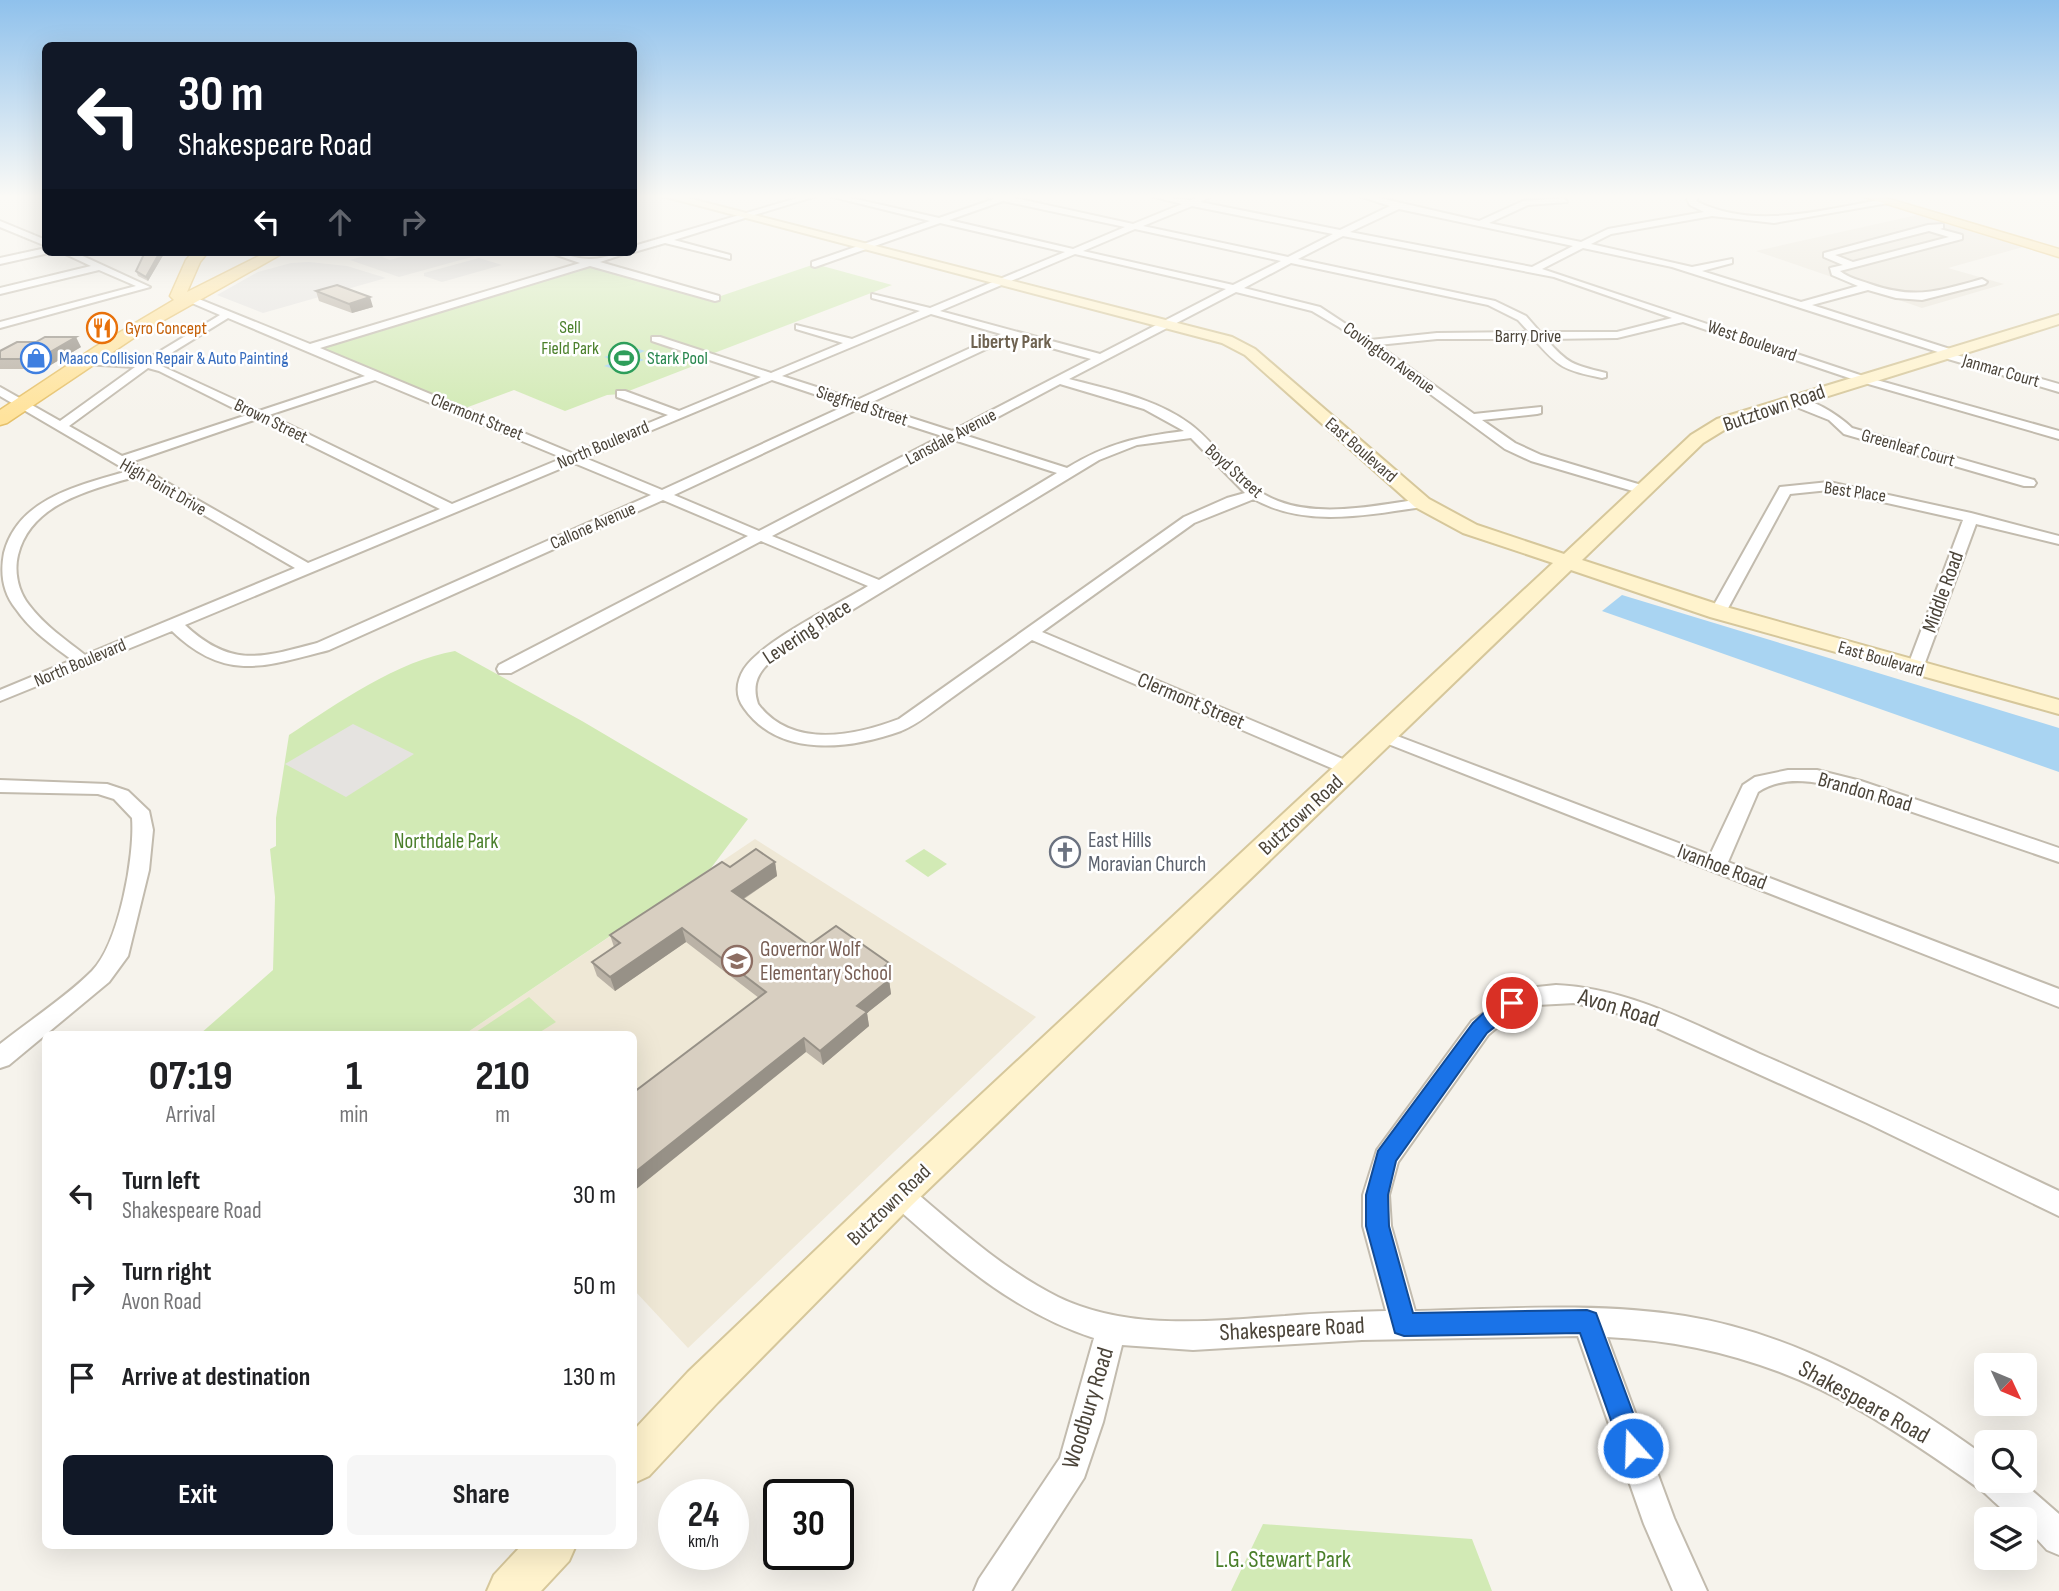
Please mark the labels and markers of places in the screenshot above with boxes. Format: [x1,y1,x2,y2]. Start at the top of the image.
restaurant icon: Gyro Concept [85,311,119,345]
place label: Gyro Concept [125,318,207,339]
shop icon: Maaco Collision Repair & Auto Painting [19,341,53,375]
sports icon: Stark Pool [607,341,641,375]
place label: Maaco Collision Repair & Auto Painting [59,348,288,369]
place label: Stark Pool [647,348,708,369]
place label: East Hills Moravian Church [1088,828,1206,877]
church icon: East Hills Moravian Church [1048,835,1082,869]
place label: Governor Wolf Elementary School [760,937,892,986]
school or university icon: Governor Wolf Elementary School [720,944,754,978]
pin [1482,973,1542,1033]

